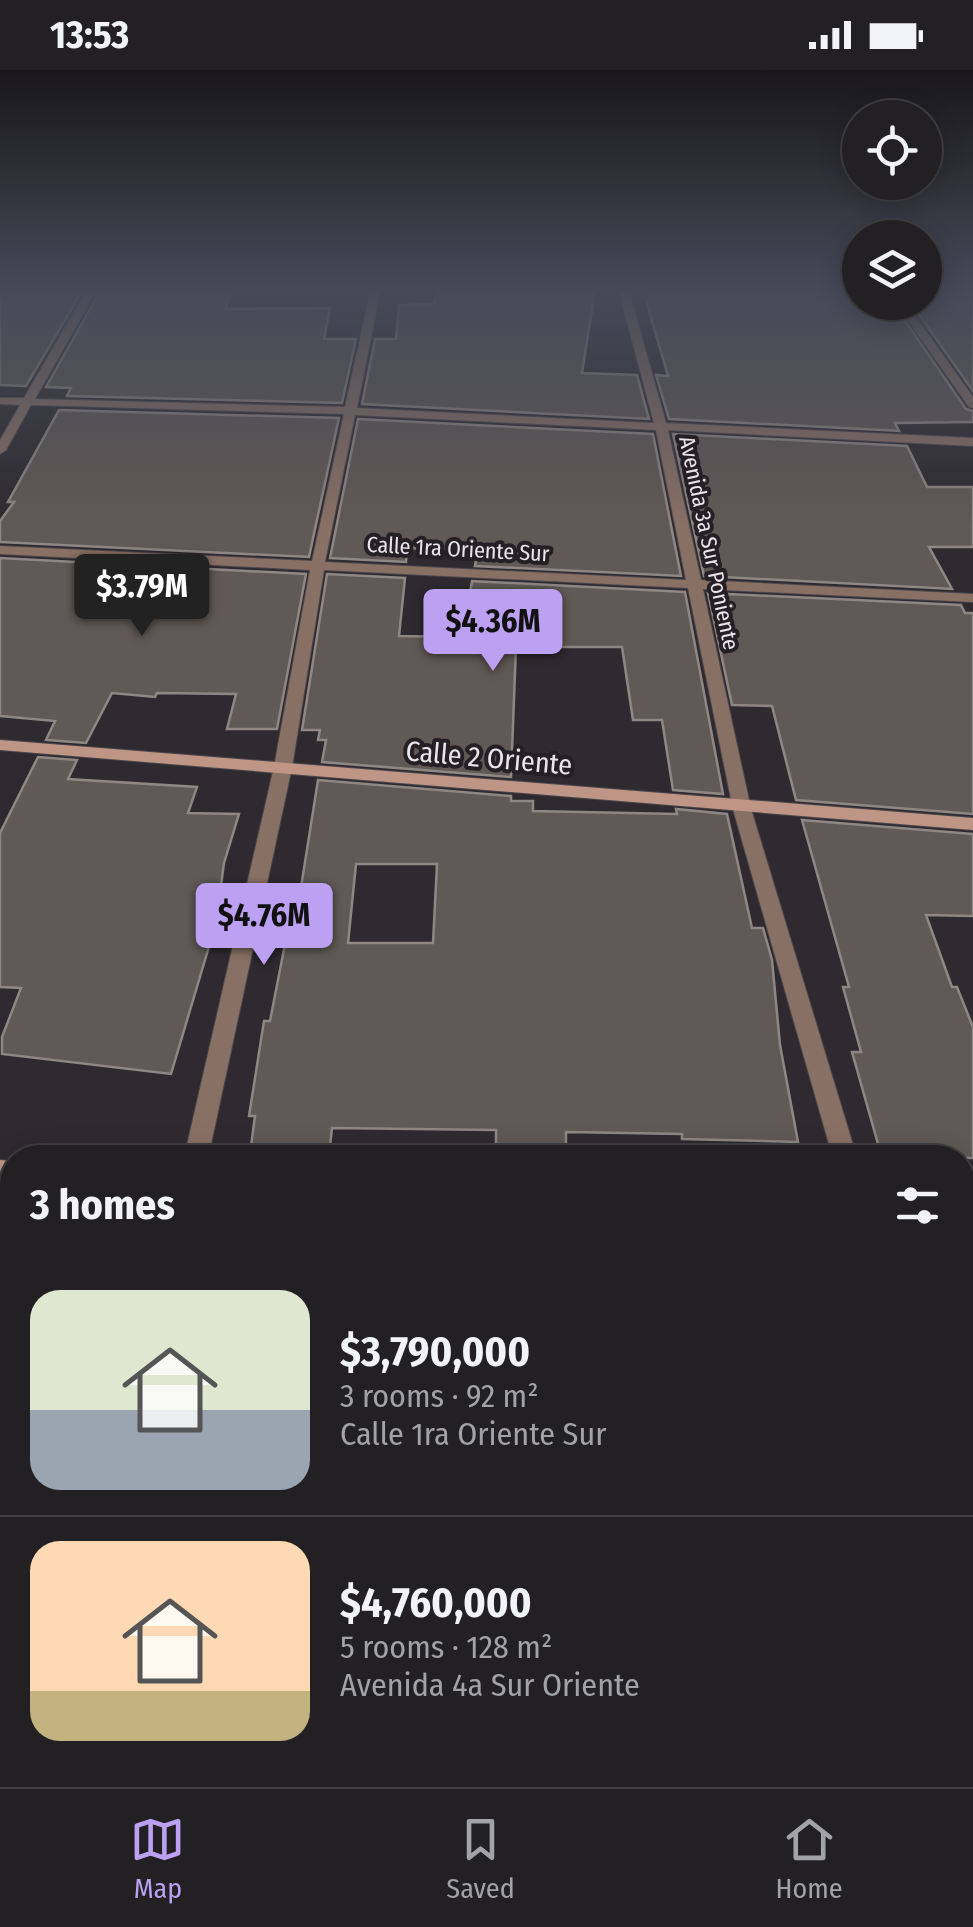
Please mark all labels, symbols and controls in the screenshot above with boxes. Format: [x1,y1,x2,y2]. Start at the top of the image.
text: 13:53 [50,12,129,58]
map controls [842,100,942,320]
button: locate [842,100,942,200]
button: layers [842,220,942,320]
street label: Avenida 3a Sur Poniente [673,434,745,652]
street label: Calle 1ra Oriente Sur [366,531,550,567]
pin: $3.79M [61,554,223,639]
text: $3.79M [96,567,188,605]
pin: $4.36M [412,589,574,674]
text: $4.36M [445,602,541,640]
street label: Calle 2 Oriente [404,734,574,782]
pin: $4.76M [183,883,345,968]
text: $4.76M [218,896,310,934]
icon: filters [890,1178,945,1233]
text: 3 homes [30,1180,175,1230]
text: $3,790,000 [340,1327,530,1377]
icon: home [110,1330,230,1450]
text: 3 rooms · 92 m² [340,1377,539,1415]
text: Calle 1ra Oriente Sur [340,1415,606,1453]
text: $4,760,000 [340,1578,532,1628]
icon: home [110,1581,230,1701]
text: 5 rooms · 128 m² [340,1628,552,1666]
text: Avenida 4a Sur Oriente [340,1666,640,1704]
tab: Map [130,1812,185,1905]
tab: Saved [446,1812,515,1905]
tab: Home [776,1812,843,1905]

